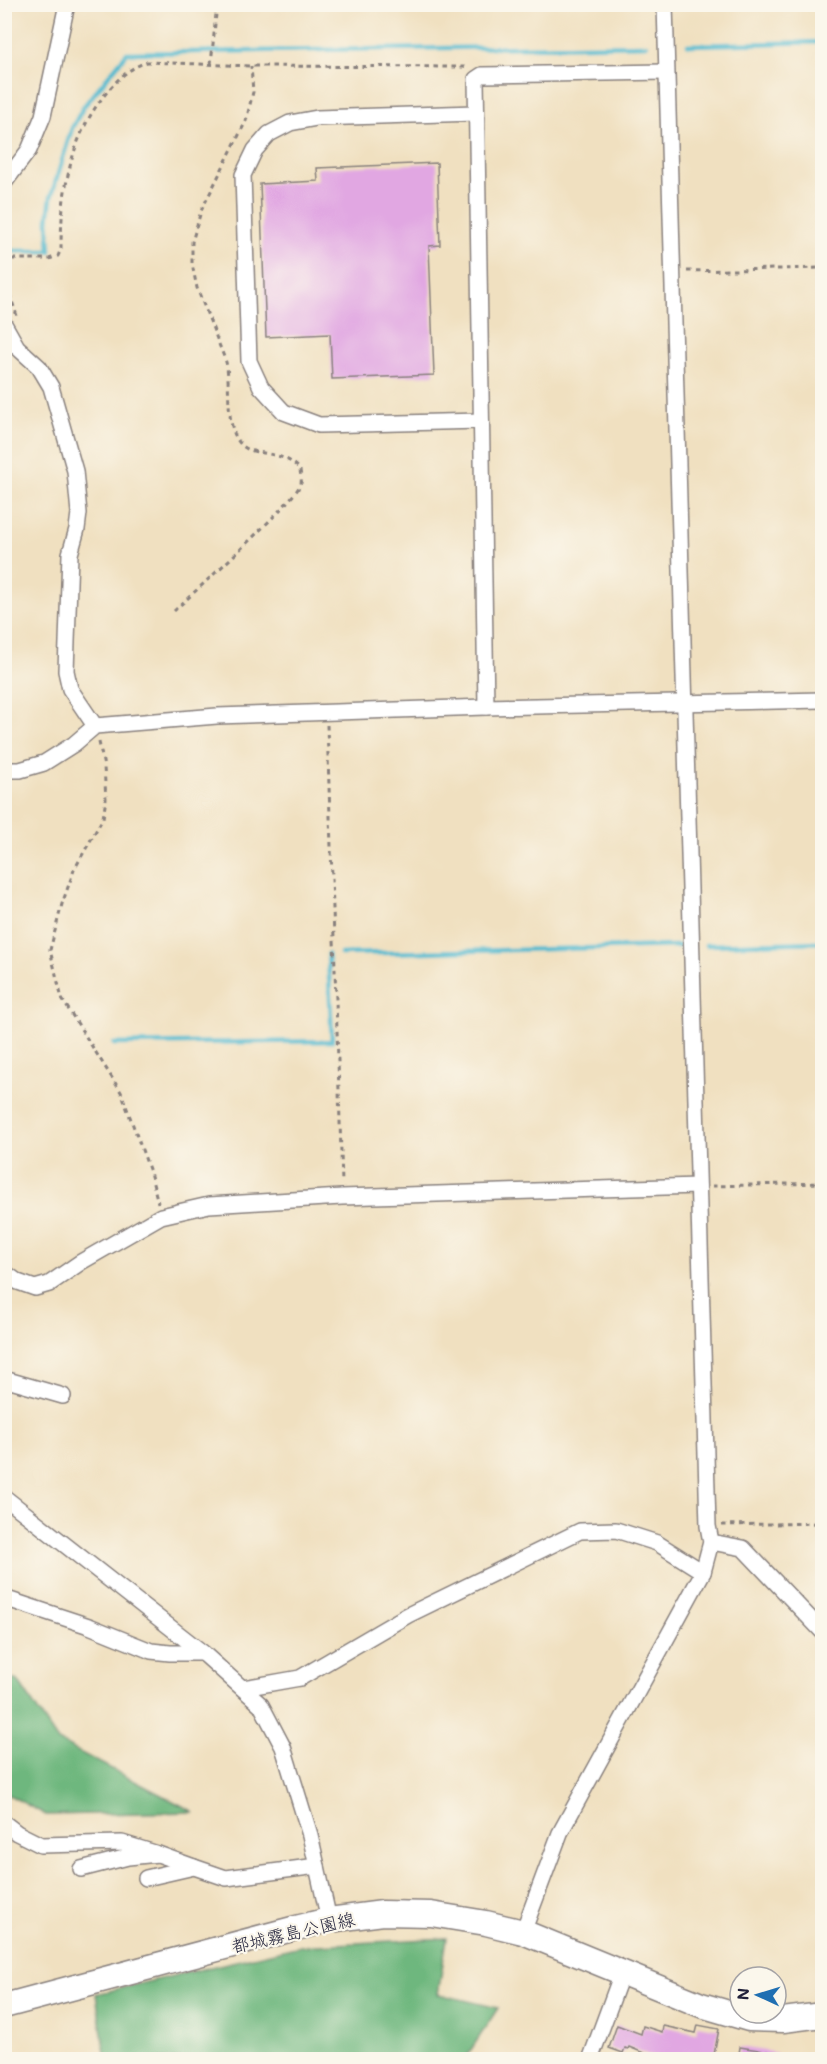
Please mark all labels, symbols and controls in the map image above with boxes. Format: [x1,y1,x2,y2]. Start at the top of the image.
street label: 都城霧島公園線 [229,1906,357,1958]
north arrow [728,1965,788,2025]
text: N [732,1987,753,2001]

